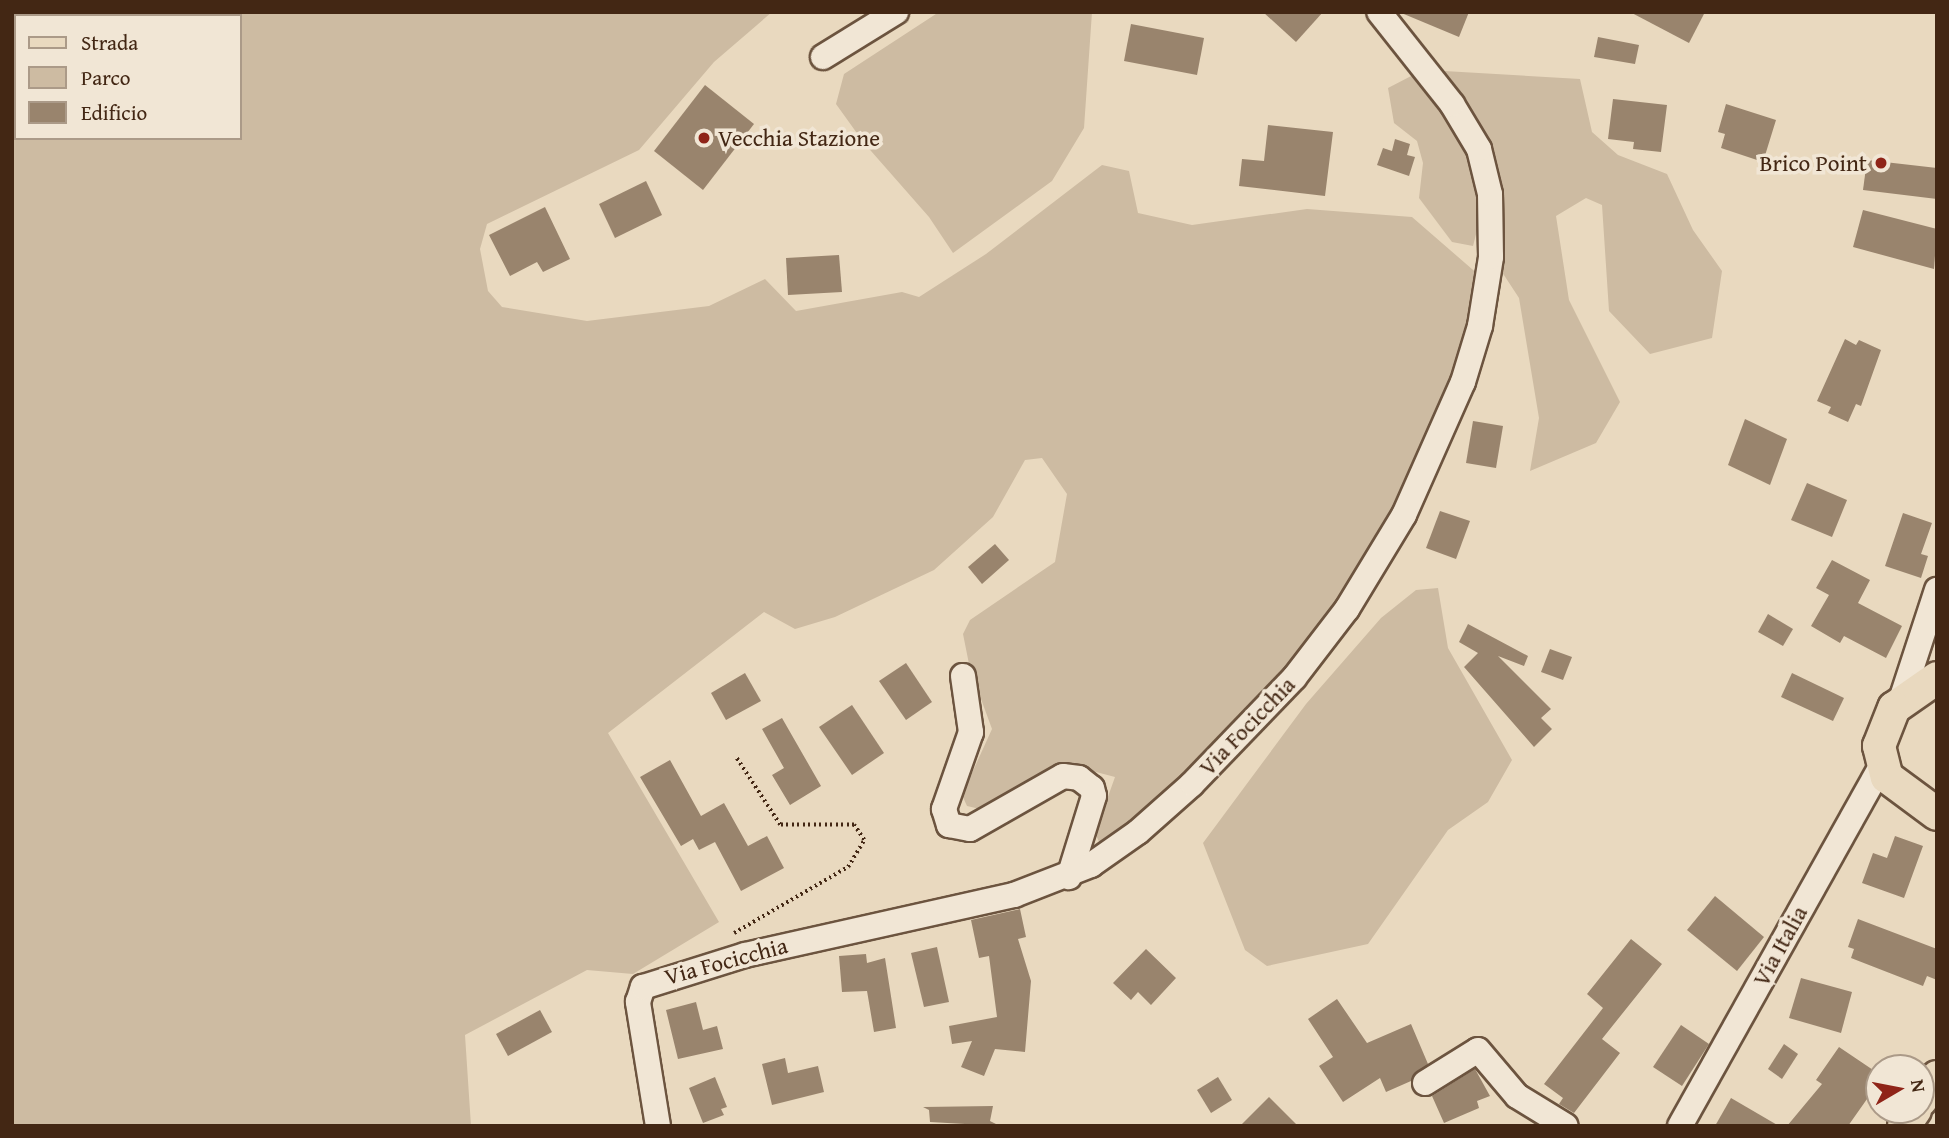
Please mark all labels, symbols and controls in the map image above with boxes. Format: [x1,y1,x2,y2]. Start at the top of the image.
legend [14,14,242,140]
text: Strada [81,27,138,58]
text: Parco [81,62,131,93]
text: Edificio [81,97,147,128]
place label: Vecchia Stazione [718,124,880,152]
marker: Vecchia Stazione [696,130,712,146]
place label: Brico Point [1759,149,1867,177]
marker: Brico Point [1873,155,1889,171]
street label: Via Focicchia [1193,671,1301,781]
street label: Via Italia [1747,901,1813,991]
street label: Via Focicchia [661,931,791,991]
north arrow [1865,1054,1935,1124]
text: N [1904,1077,1934,1094]

